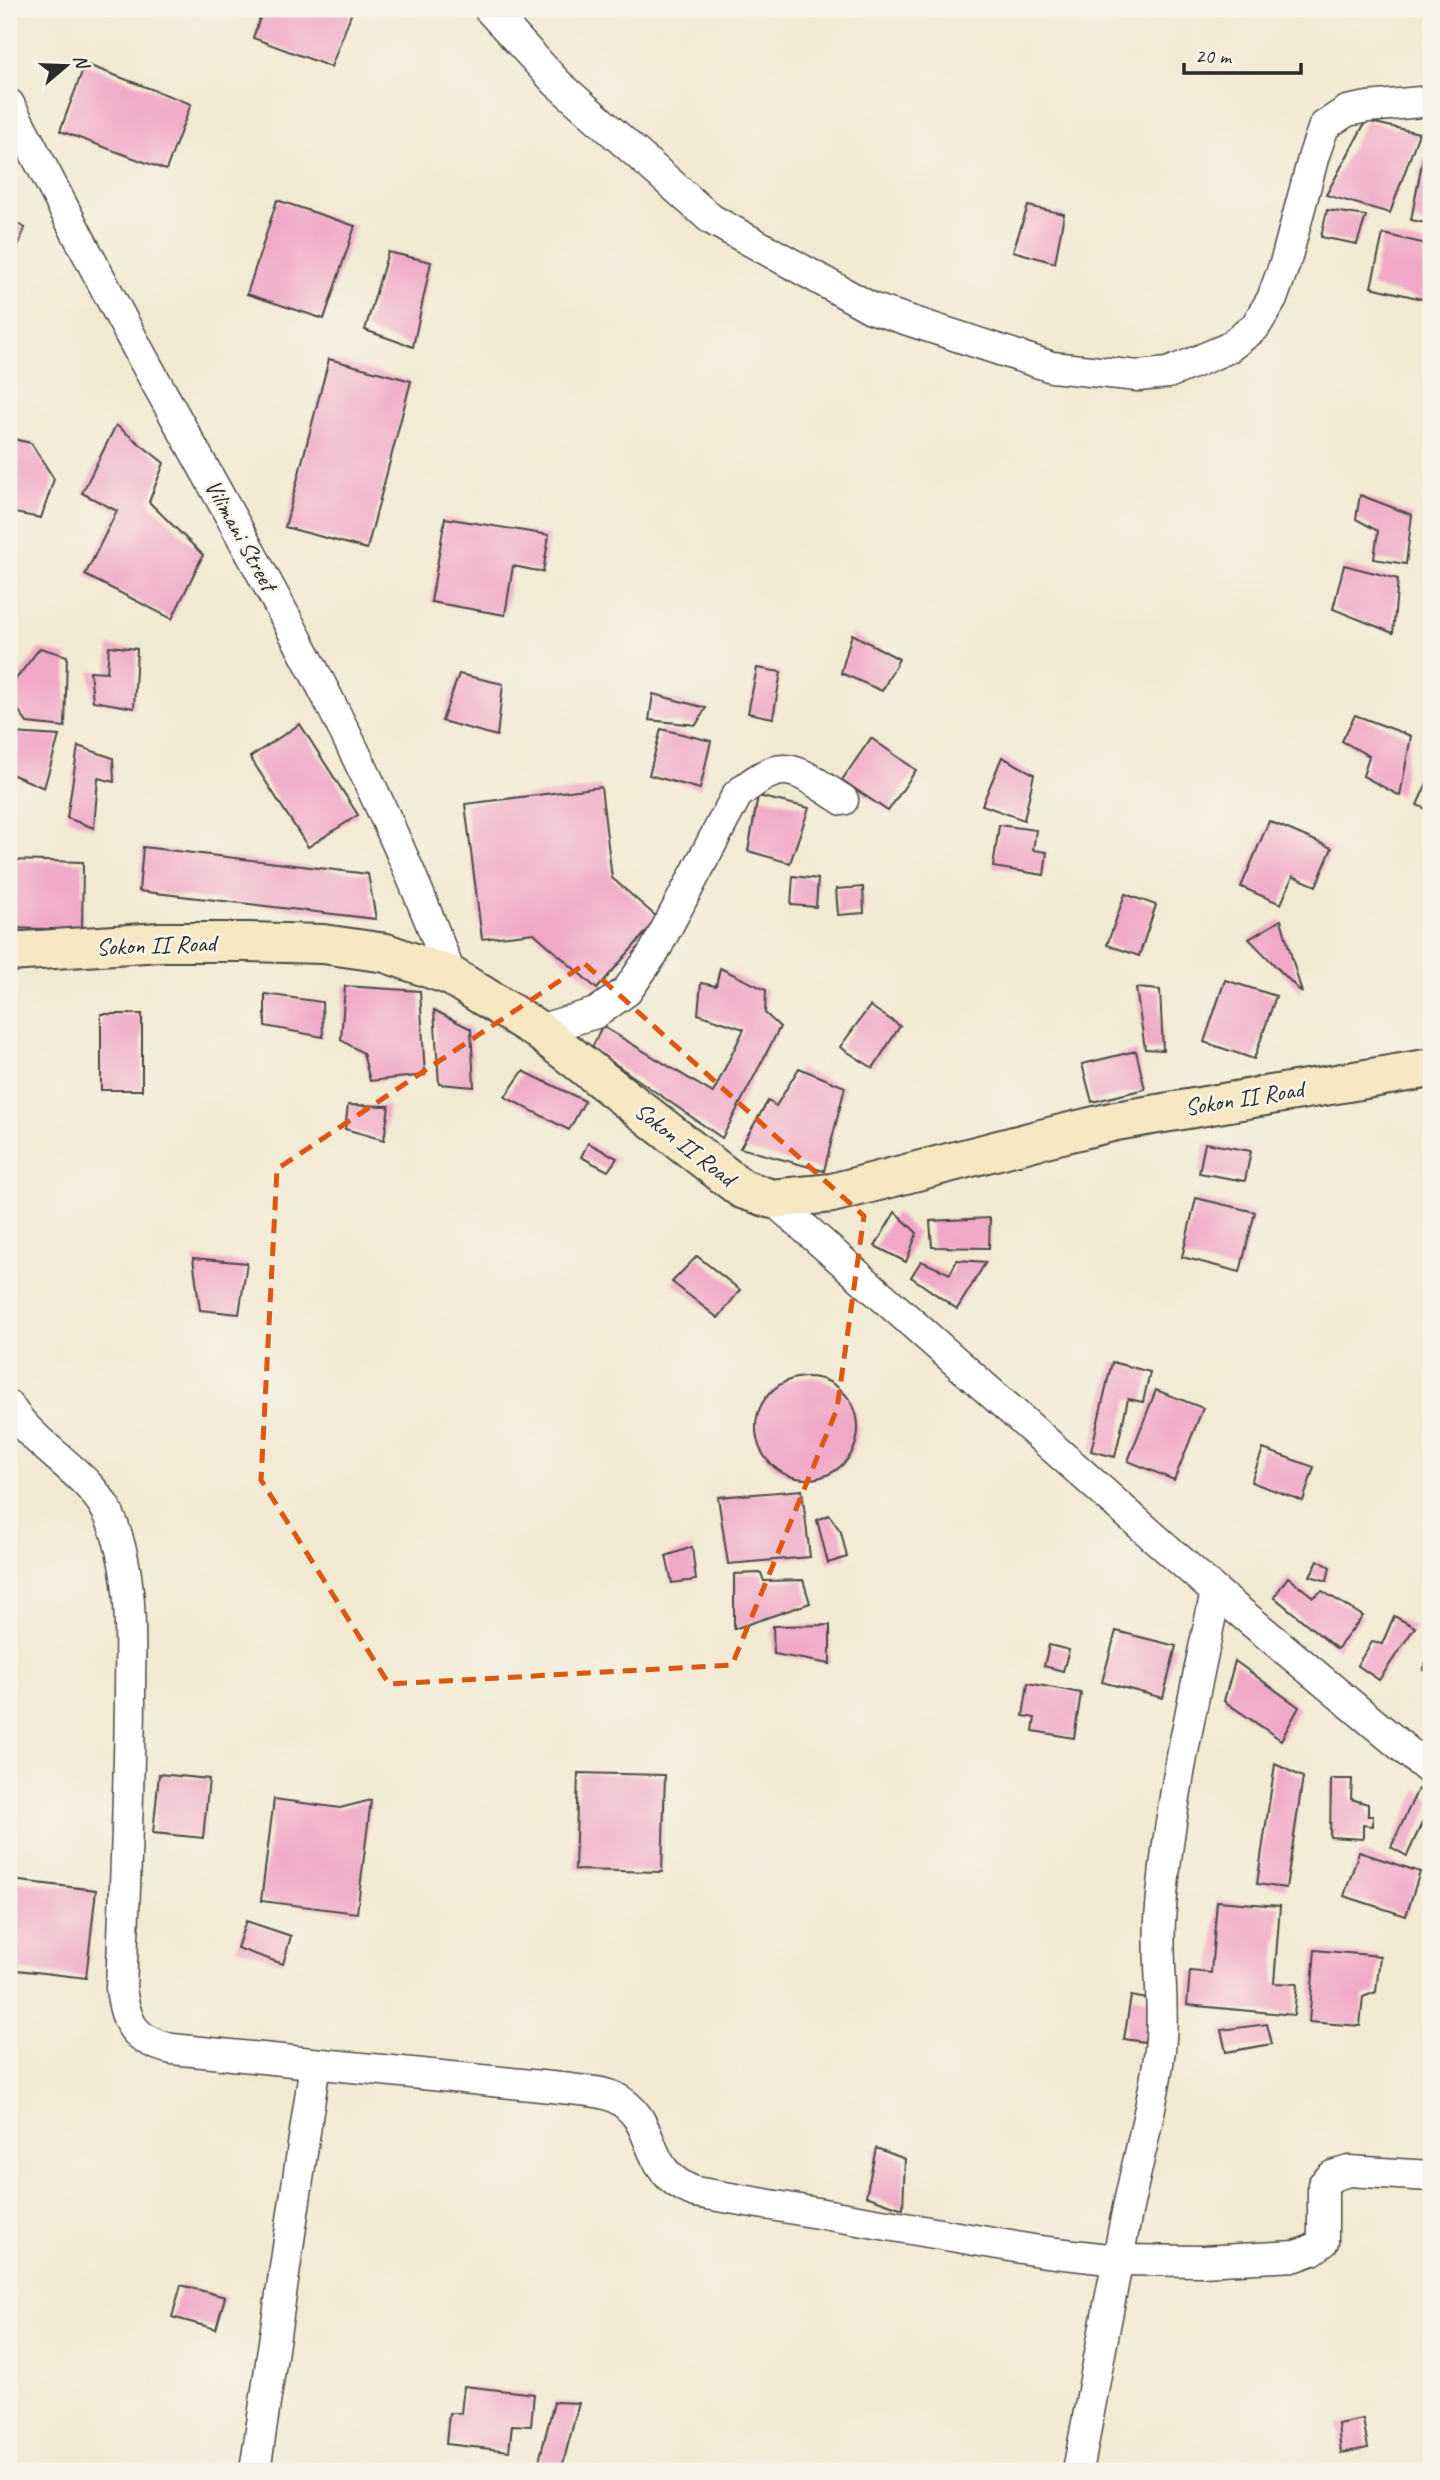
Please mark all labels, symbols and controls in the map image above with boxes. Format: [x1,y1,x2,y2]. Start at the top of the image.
north arrow [32,32,102,102]
scale bar [1184,32,1302,76]
text: 20 m [1195,43,1233,69]
text: N [68,51,95,73]
street label: Vilimani Street [198,474,285,599]
street label: Sokon II Road [96,928,220,962]
street label: Sokon II Road [1183,1073,1309,1122]
street label: Sokon II Road [629,1095,744,1195]

